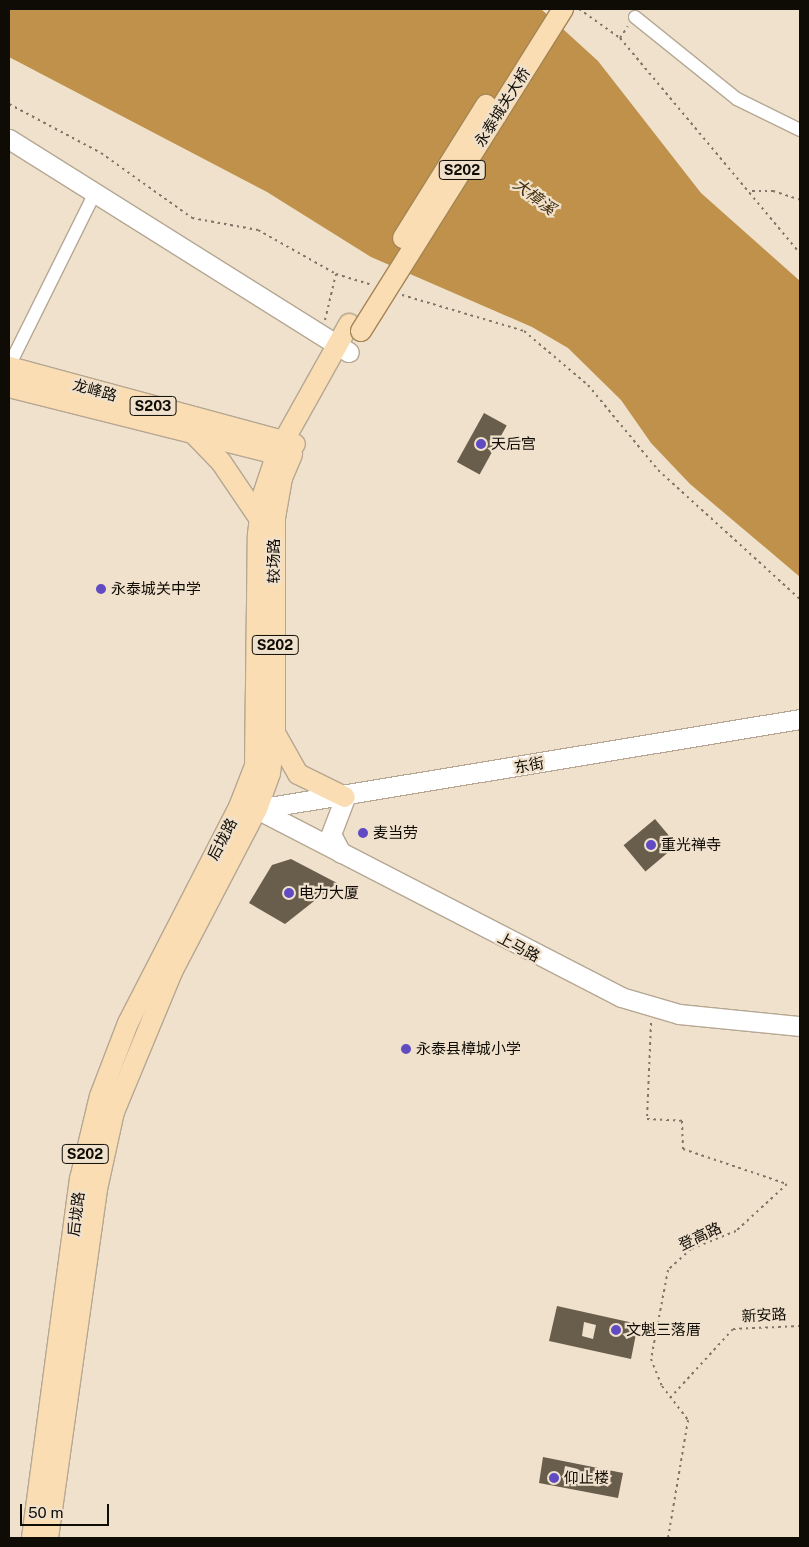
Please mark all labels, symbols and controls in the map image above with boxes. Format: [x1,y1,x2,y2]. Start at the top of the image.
street label: 永泰城关大桥 [471,64,533,150]
road number: S202 [438,158,486,182]
water label: 大樟溪 [509,175,559,219]
street label: 龙峰路 [71,375,119,405]
road number: S203 [129,394,177,418]
place label: 天后宫 [491,435,536,453]
marker: 天后宫 [475,438,487,450]
street label: 较场路 [265,539,283,583]
place label: 永泰城关中学 [111,580,201,598]
marker: 永泰城关中学 [95,583,107,595]
road number: S202 [251,634,299,656]
street label: 东街 [513,754,545,776]
street label: 后垅路 [203,815,241,863]
place label: 麦当劳 [373,824,418,842]
marker: 麦当劳 [357,827,369,839]
place label: 重光禅寺 [661,836,721,854]
marker: 重光禅寺 [645,839,657,851]
place label: 电力大厦 [299,884,359,902]
marker: 电力大厦 [283,887,295,899]
street label: 上马路 [495,928,543,966]
place label: 永泰县樟城小学 [416,1040,521,1058]
marker: 永泰县樟城小学 [400,1043,412,1055]
road number: S202 [61,1142,109,1166]
street label: 后垅路 [64,1191,88,1237]
street label: 登高路 [676,1218,724,1254]
street label: 新安路 [741,1305,787,1325]
place label: 文魁三落厝 [626,1321,701,1339]
marker: 文魁三落厝 [610,1324,622,1336]
place label: 仰止楼 [564,1469,609,1487]
marker: 仰止楼 [548,1472,560,1484]
scale bar [22,1494,111,1526]
text: 50 m [28,1504,63,1521]

